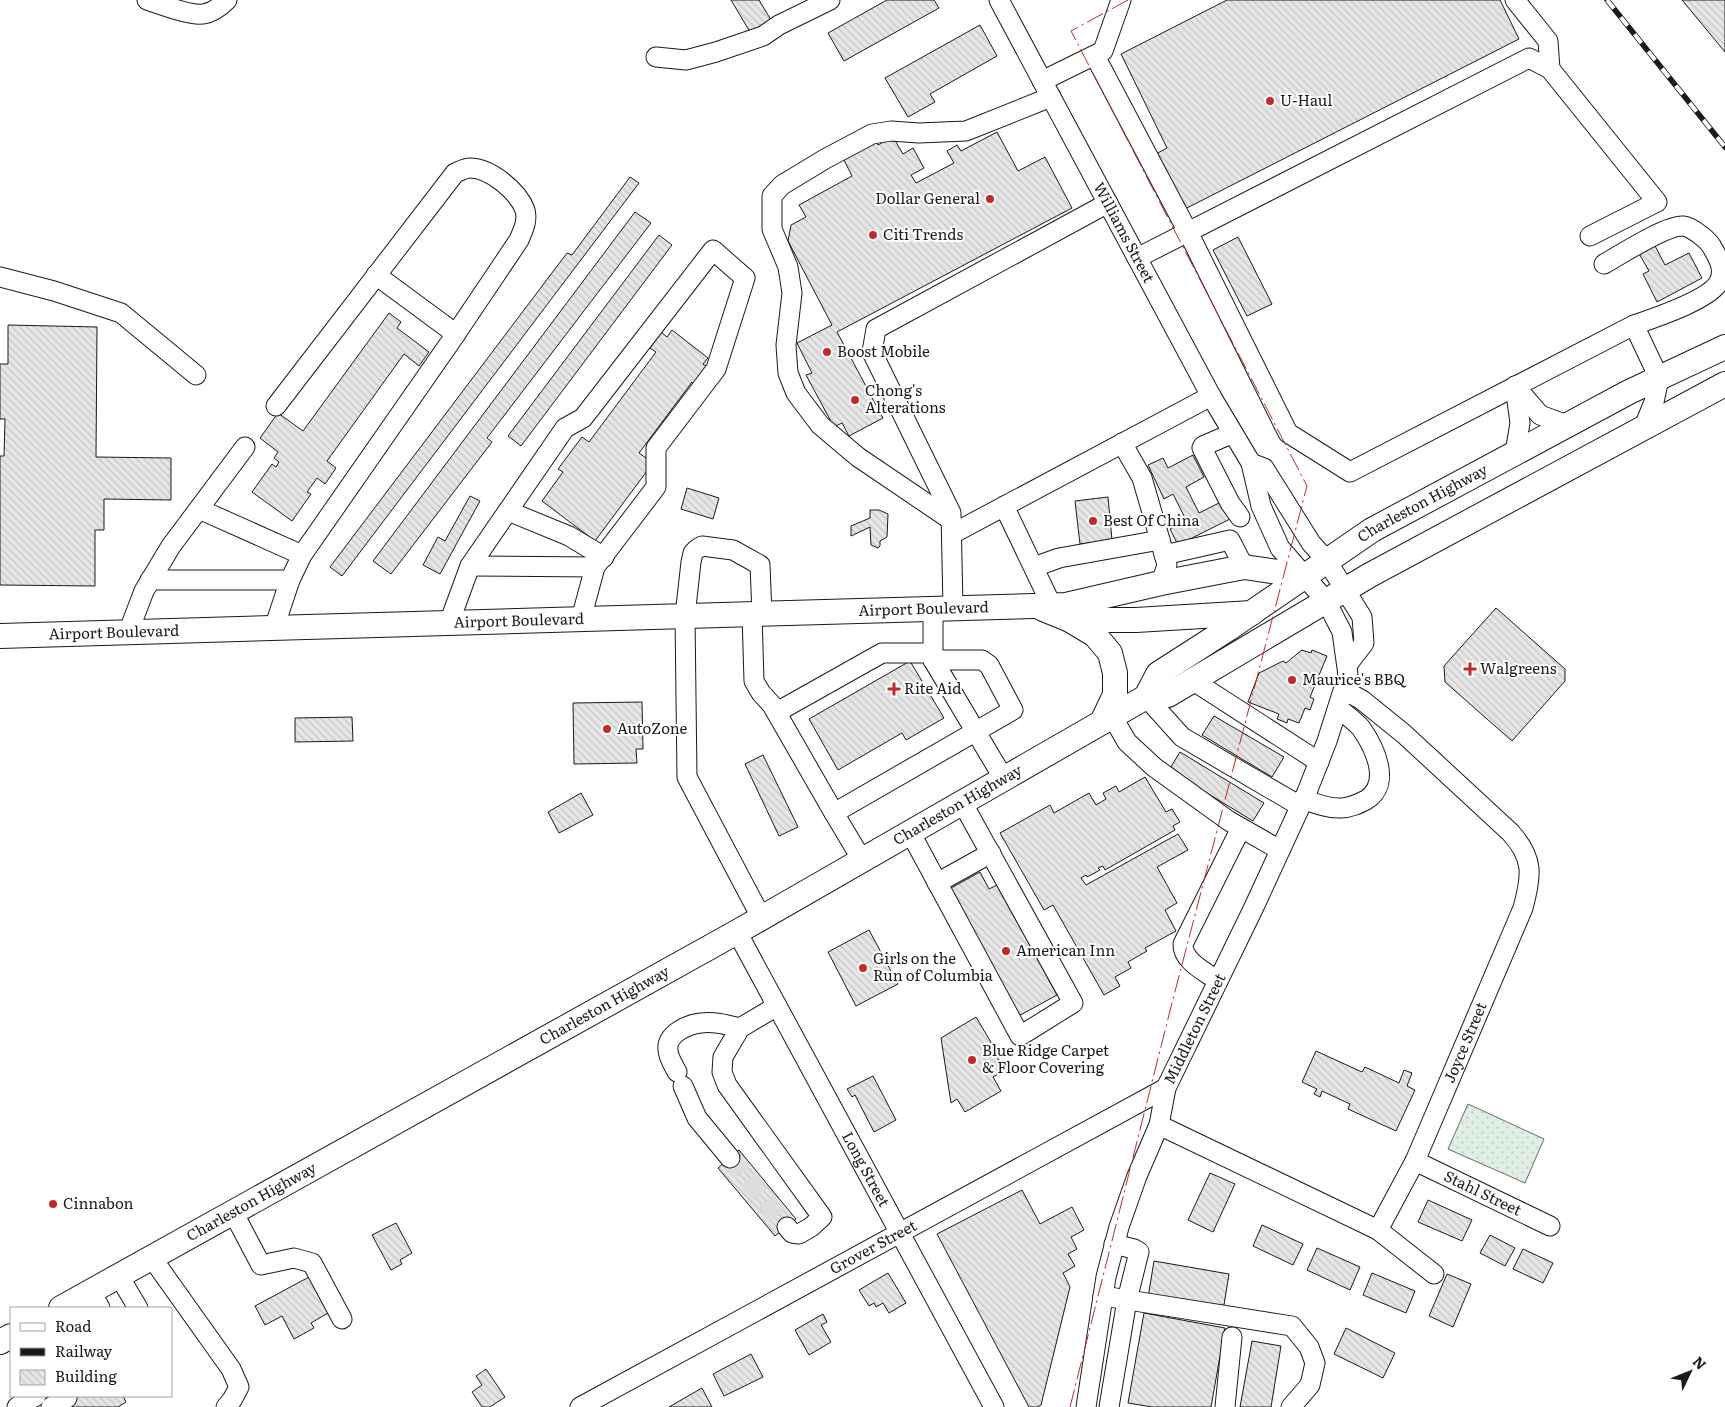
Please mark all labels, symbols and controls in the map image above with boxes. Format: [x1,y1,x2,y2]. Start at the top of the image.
place label: U-Haul [1280,88,1332,111]
marker: U-Haul [1264,95,1276,107]
street label: Williams Street [1089,178,1161,287]
place label: Dollar General [875,186,980,209]
marker: Dollar General [984,193,996,205]
place label: Citi Trends [883,222,963,245]
marker: Citi Trends [867,229,879,241]
place label: Boost Mobile [837,339,930,362]
marker: Boost Mobile [821,346,833,358]
place label: Chong's Alterations [865,378,946,418]
marker: Chong's Alterations [849,394,861,406]
street label: Charleston Highway [1352,457,1491,547]
place label: Best Of China [1103,508,1201,531]
marker: Best Of China [1087,515,1099,527]
street label: Airport Boulevard [858,594,989,621]
street label: Airport Boulevard [453,606,584,633]
street label: Airport Boulevard [48,618,179,645]
place label: Walgreens [1480,656,1557,679]
marker: Walgreens [1464,663,1476,675]
place label: Maurice's BBQ [1302,667,1407,690]
marker: Maurice's BBQ [1286,674,1298,686]
place label: Rite Aid [904,676,961,699]
marker: Rite Aid [888,683,900,695]
place label: AutoZone [617,716,688,739]
marker: AutoZone [601,723,613,735]
street label: Charleston Highway [888,758,1026,850]
place label: American Inn [1016,938,1115,961]
marker: American Inn [1000,945,1012,957]
place label: Girls on the Run of Columbia [873,946,994,986]
street label: Charleston Highway [535,959,673,1050]
marker: Girls on the Run of Columbia [857,962,869,974]
street label: Middleton Street [1157,969,1231,1088]
street label: Joyce Street [1437,998,1492,1086]
place label: Blue Ridge Carpet & Floor Covering [982,1038,1109,1078]
marker: Blue Ridge Carpet & Floor Covering [966,1054,978,1066]
street label: Long Street [837,1127,897,1211]
street label: Charleston Highway [182,1155,320,1246]
street label: Stahl Street [1440,1164,1526,1221]
place label: Cinnabon [63,1191,134,1214]
marker: Cinnabon [47,1198,59,1210]
street label: Grover Street [825,1213,920,1279]
legend [10,1307,172,1397]
text: Road [55,1314,91,1337]
text: Railway [55,1339,113,1362]
north arrow [1665,1347,1715,1397]
text: N [1689,1351,1712,1374]
text: Building [55,1364,117,1387]

